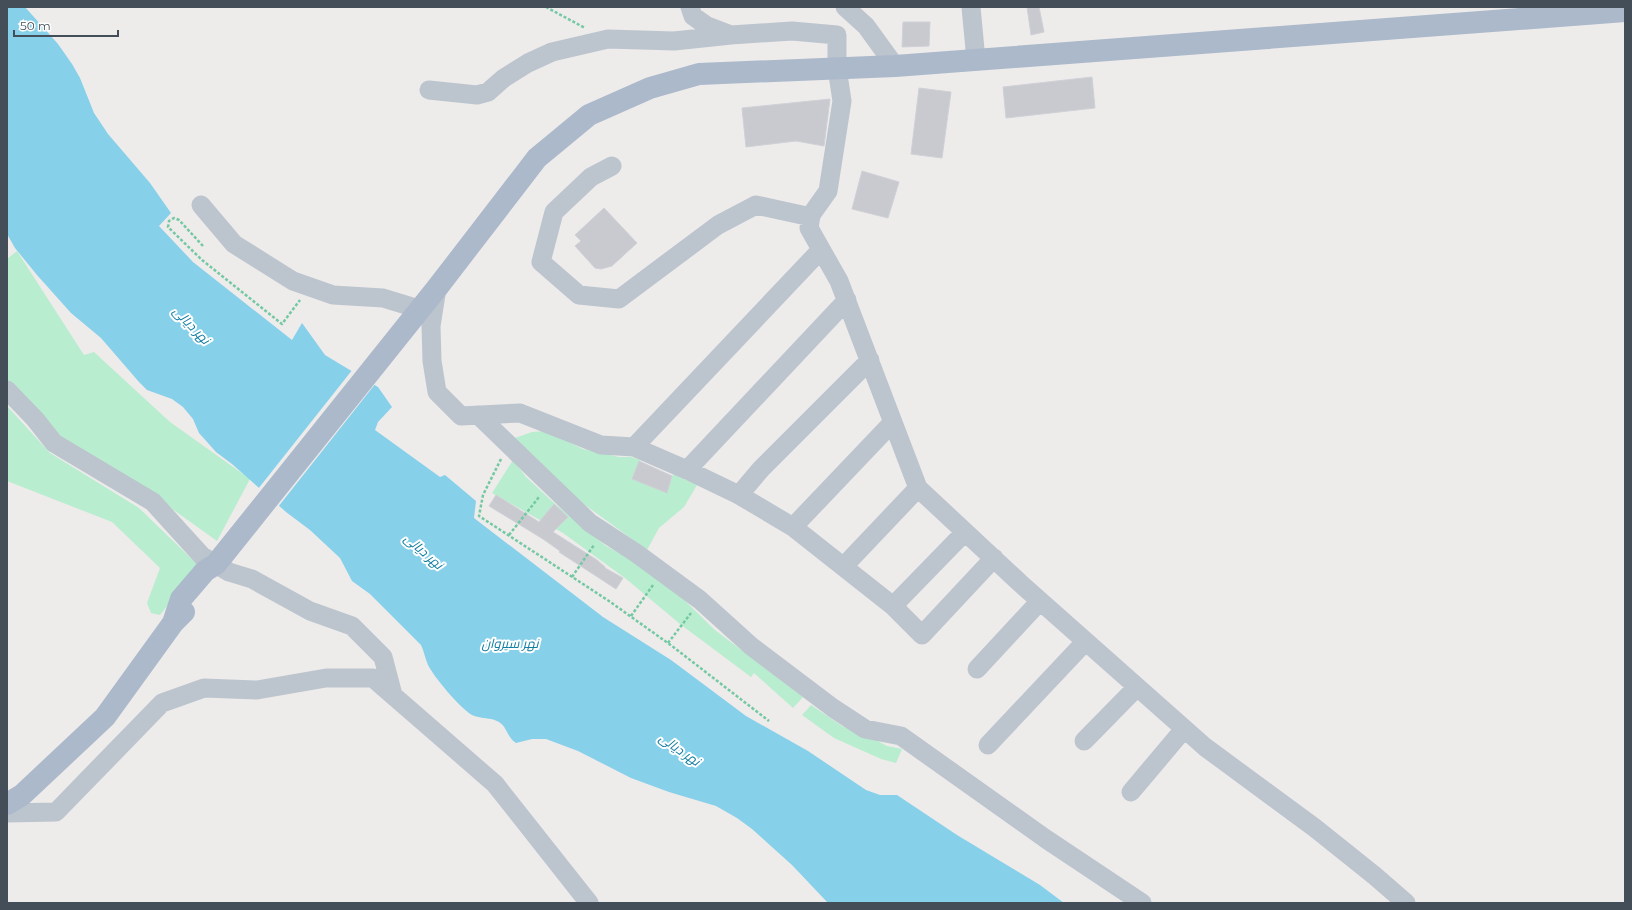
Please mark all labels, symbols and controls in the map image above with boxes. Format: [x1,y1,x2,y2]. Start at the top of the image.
scale bar [14,12,118,38]
text: 50 m [20,18,51,33]
water label: نهر ديالى [169,303,215,349]
water label: نهر ديالى [401,530,448,574]
water label: نهر سیروان [481,635,540,652]
water label: نهر ديالى [656,729,705,770]

